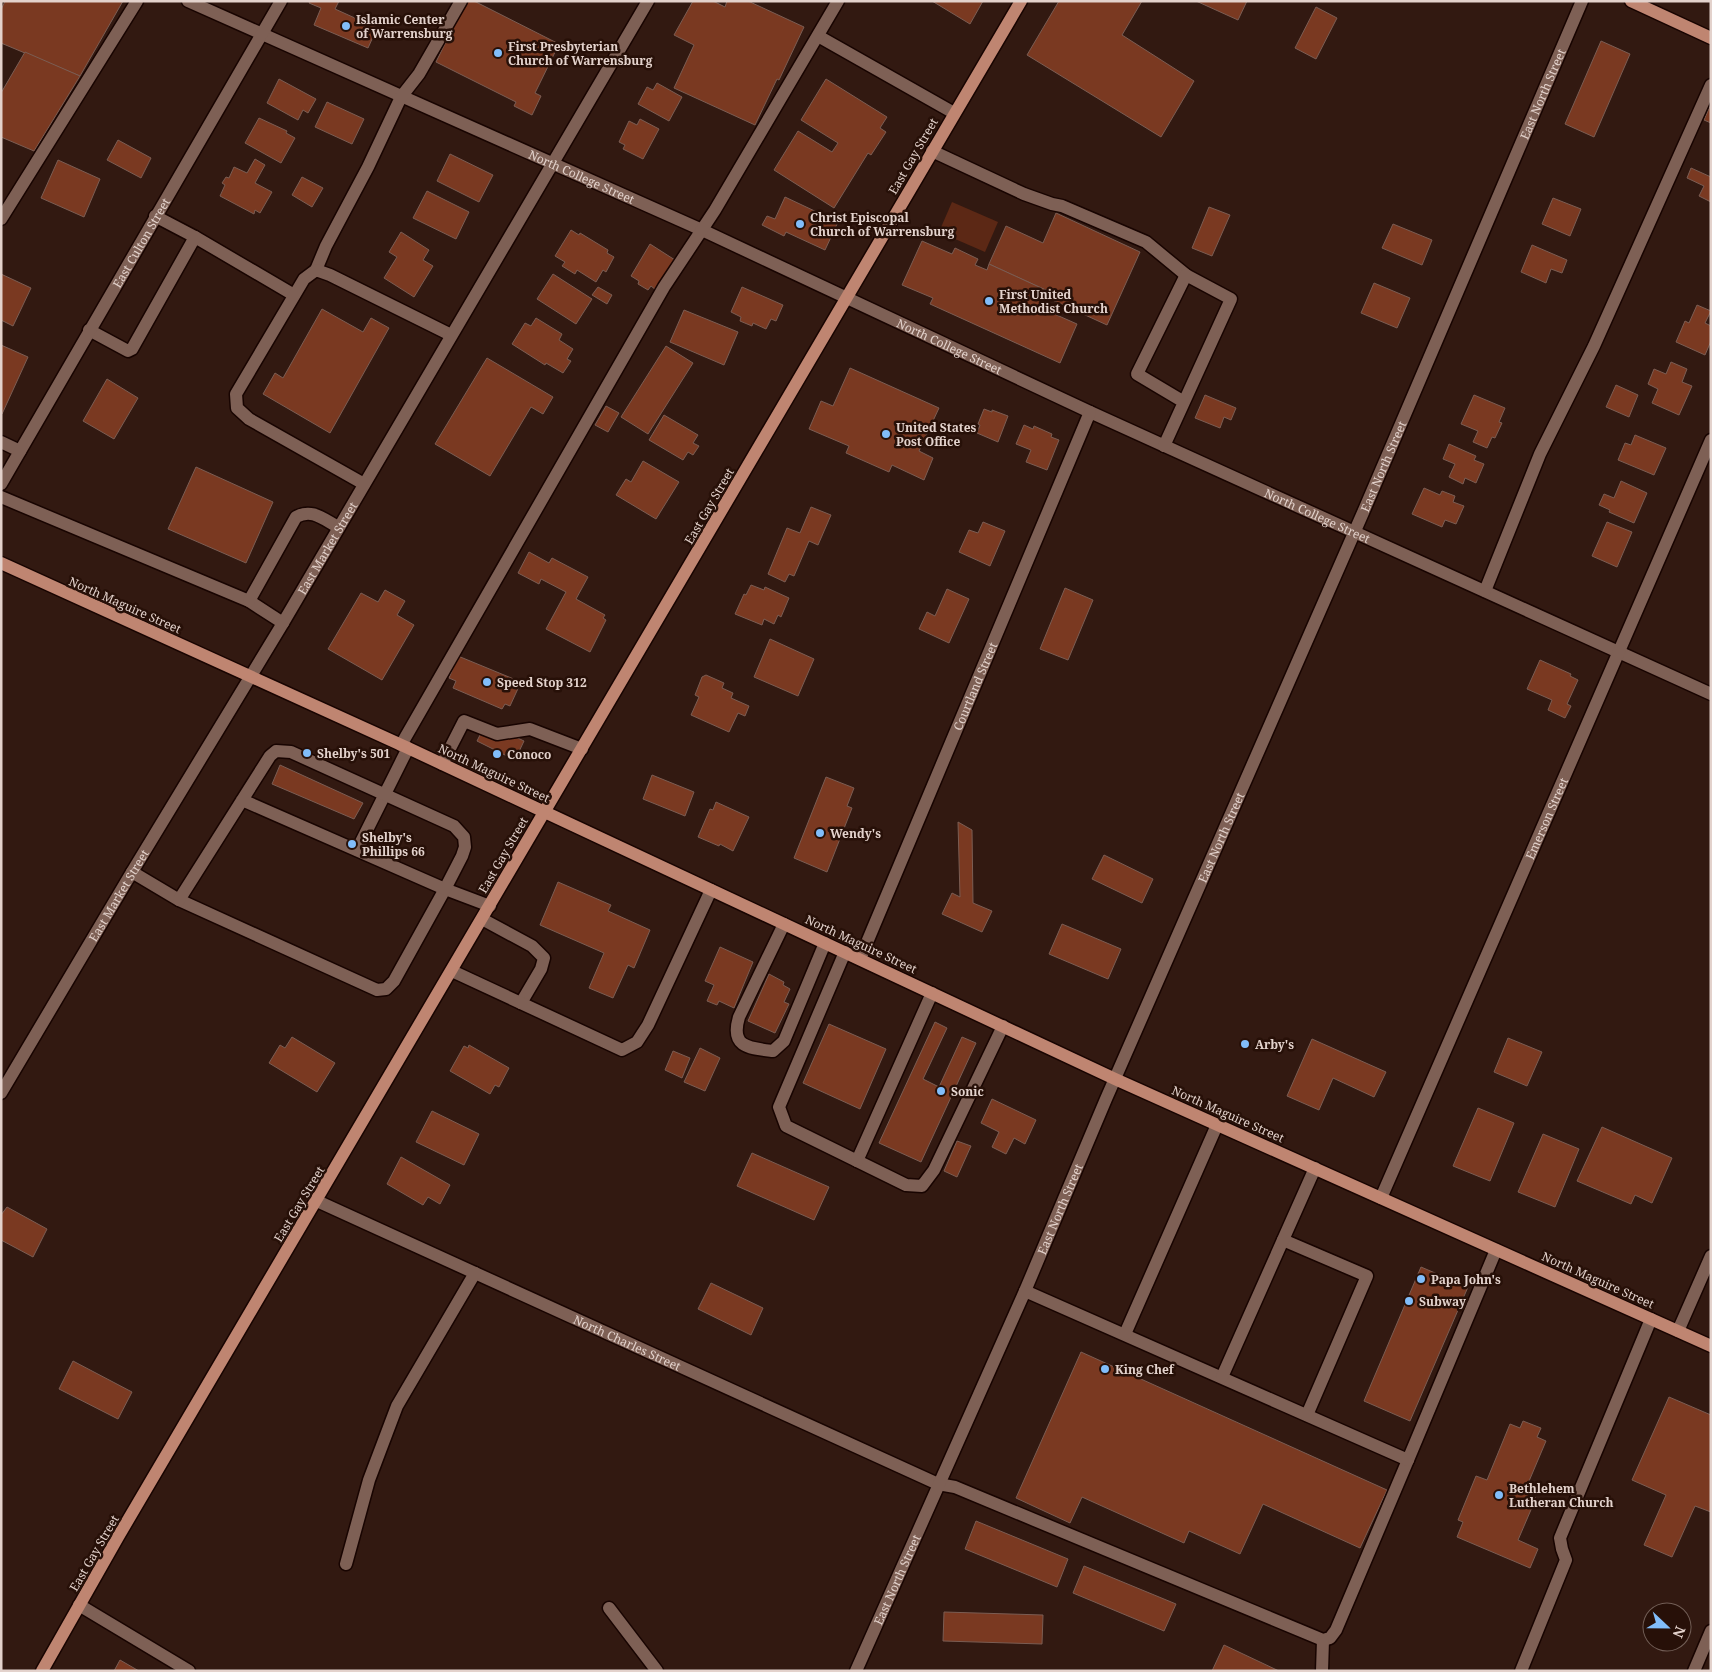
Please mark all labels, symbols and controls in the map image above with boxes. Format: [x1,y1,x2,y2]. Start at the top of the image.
place label: Islamic Center of Warrensburg [356,11,453,42]
marker: Islamic Center of Warrensburg [340,20,352,32]
place label: First Presbyterian Church of Warrensburg [508,38,653,69]
street label: East North Street [1515,46,1569,142]
marker: First Presbyterian Church of Warrensburg [492,47,504,59]
street label: East Gay Street [884,115,942,197]
street label: North College Street [526,145,637,207]
street label: East Culton Street [108,195,174,291]
place label: Christ Episcopal Church of Warrensburg [810,209,955,240]
marker: Christ Episcopal Church of Warrensburg [794,218,806,230]
place label: First United Methodist Church [999,286,1108,317]
marker: First United Methodist Church [983,295,995,307]
street label: North College Street [894,314,1005,378]
street label: East North Street [1356,418,1410,514]
place label: United States Post Office [896,419,977,450]
marker: United States Post Office [880,428,892,440]
street label: East Gay Street [680,465,738,547]
street label: North College Street [1262,484,1373,547]
street label: East Market Street [293,499,361,598]
street label: North Maguire Street [66,573,184,637]
street label: Courtland Street [949,639,1001,733]
place label: Speed Stop 312 [497,674,587,691]
marker: Speed Stop 312 [481,676,493,688]
street label: North Maguire Street [435,740,553,806]
place label: Shelby's 501 [317,745,390,762]
place label: Conoco [507,746,551,763]
marker: Shelby's 501 [301,747,313,759]
marker: Conoco [491,748,503,760]
street label: Emerson Street [1521,775,1572,862]
street label: East North Street [1193,789,1248,885]
street label: East Gay Street [474,814,532,896]
place label: Wendy's [830,825,881,842]
marker: Wendy's [814,827,826,839]
place label: Shelby's Phillips 66 [362,829,425,860]
marker: Shelby's Phillips 66 [346,838,358,850]
street label: East Market Street [84,846,152,945]
street label: North Maguire Street [802,911,920,977]
place label: Arby's [1255,1036,1294,1053]
marker: Arby's [1239,1038,1251,1050]
street label: North Maguire Street [1169,1082,1287,1146]
place label: Sonic [951,1083,984,1100]
marker: Sonic [935,1085,947,1097]
street label: East North Street [1033,1161,1086,1257]
street label: East Gay Street [270,1163,328,1245]
street label: North Maguire Street [1539,1248,1657,1312]
place label: Papa John's [1431,1271,1501,1288]
marker: Papa John's [1415,1273,1427,1285]
place label: Subway [1419,1293,1466,1310]
marker: Subway [1403,1295,1415,1307]
street label: North Charles Street [571,1311,684,1374]
place label: King Chef [1115,1361,1175,1378]
marker: King Chef [1099,1363,1111,1375]
place label: Bethlehem Lutheran Church [1509,1480,1614,1511]
marker: Bethlehem Lutheran Church [1493,1489,1505,1501]
street label: East Gay Street [65,1512,123,1594]
street label: East North Street [869,1532,924,1628]
north arrow [1642,1602,1692,1652]
text: N [1669,1623,1690,1641]

